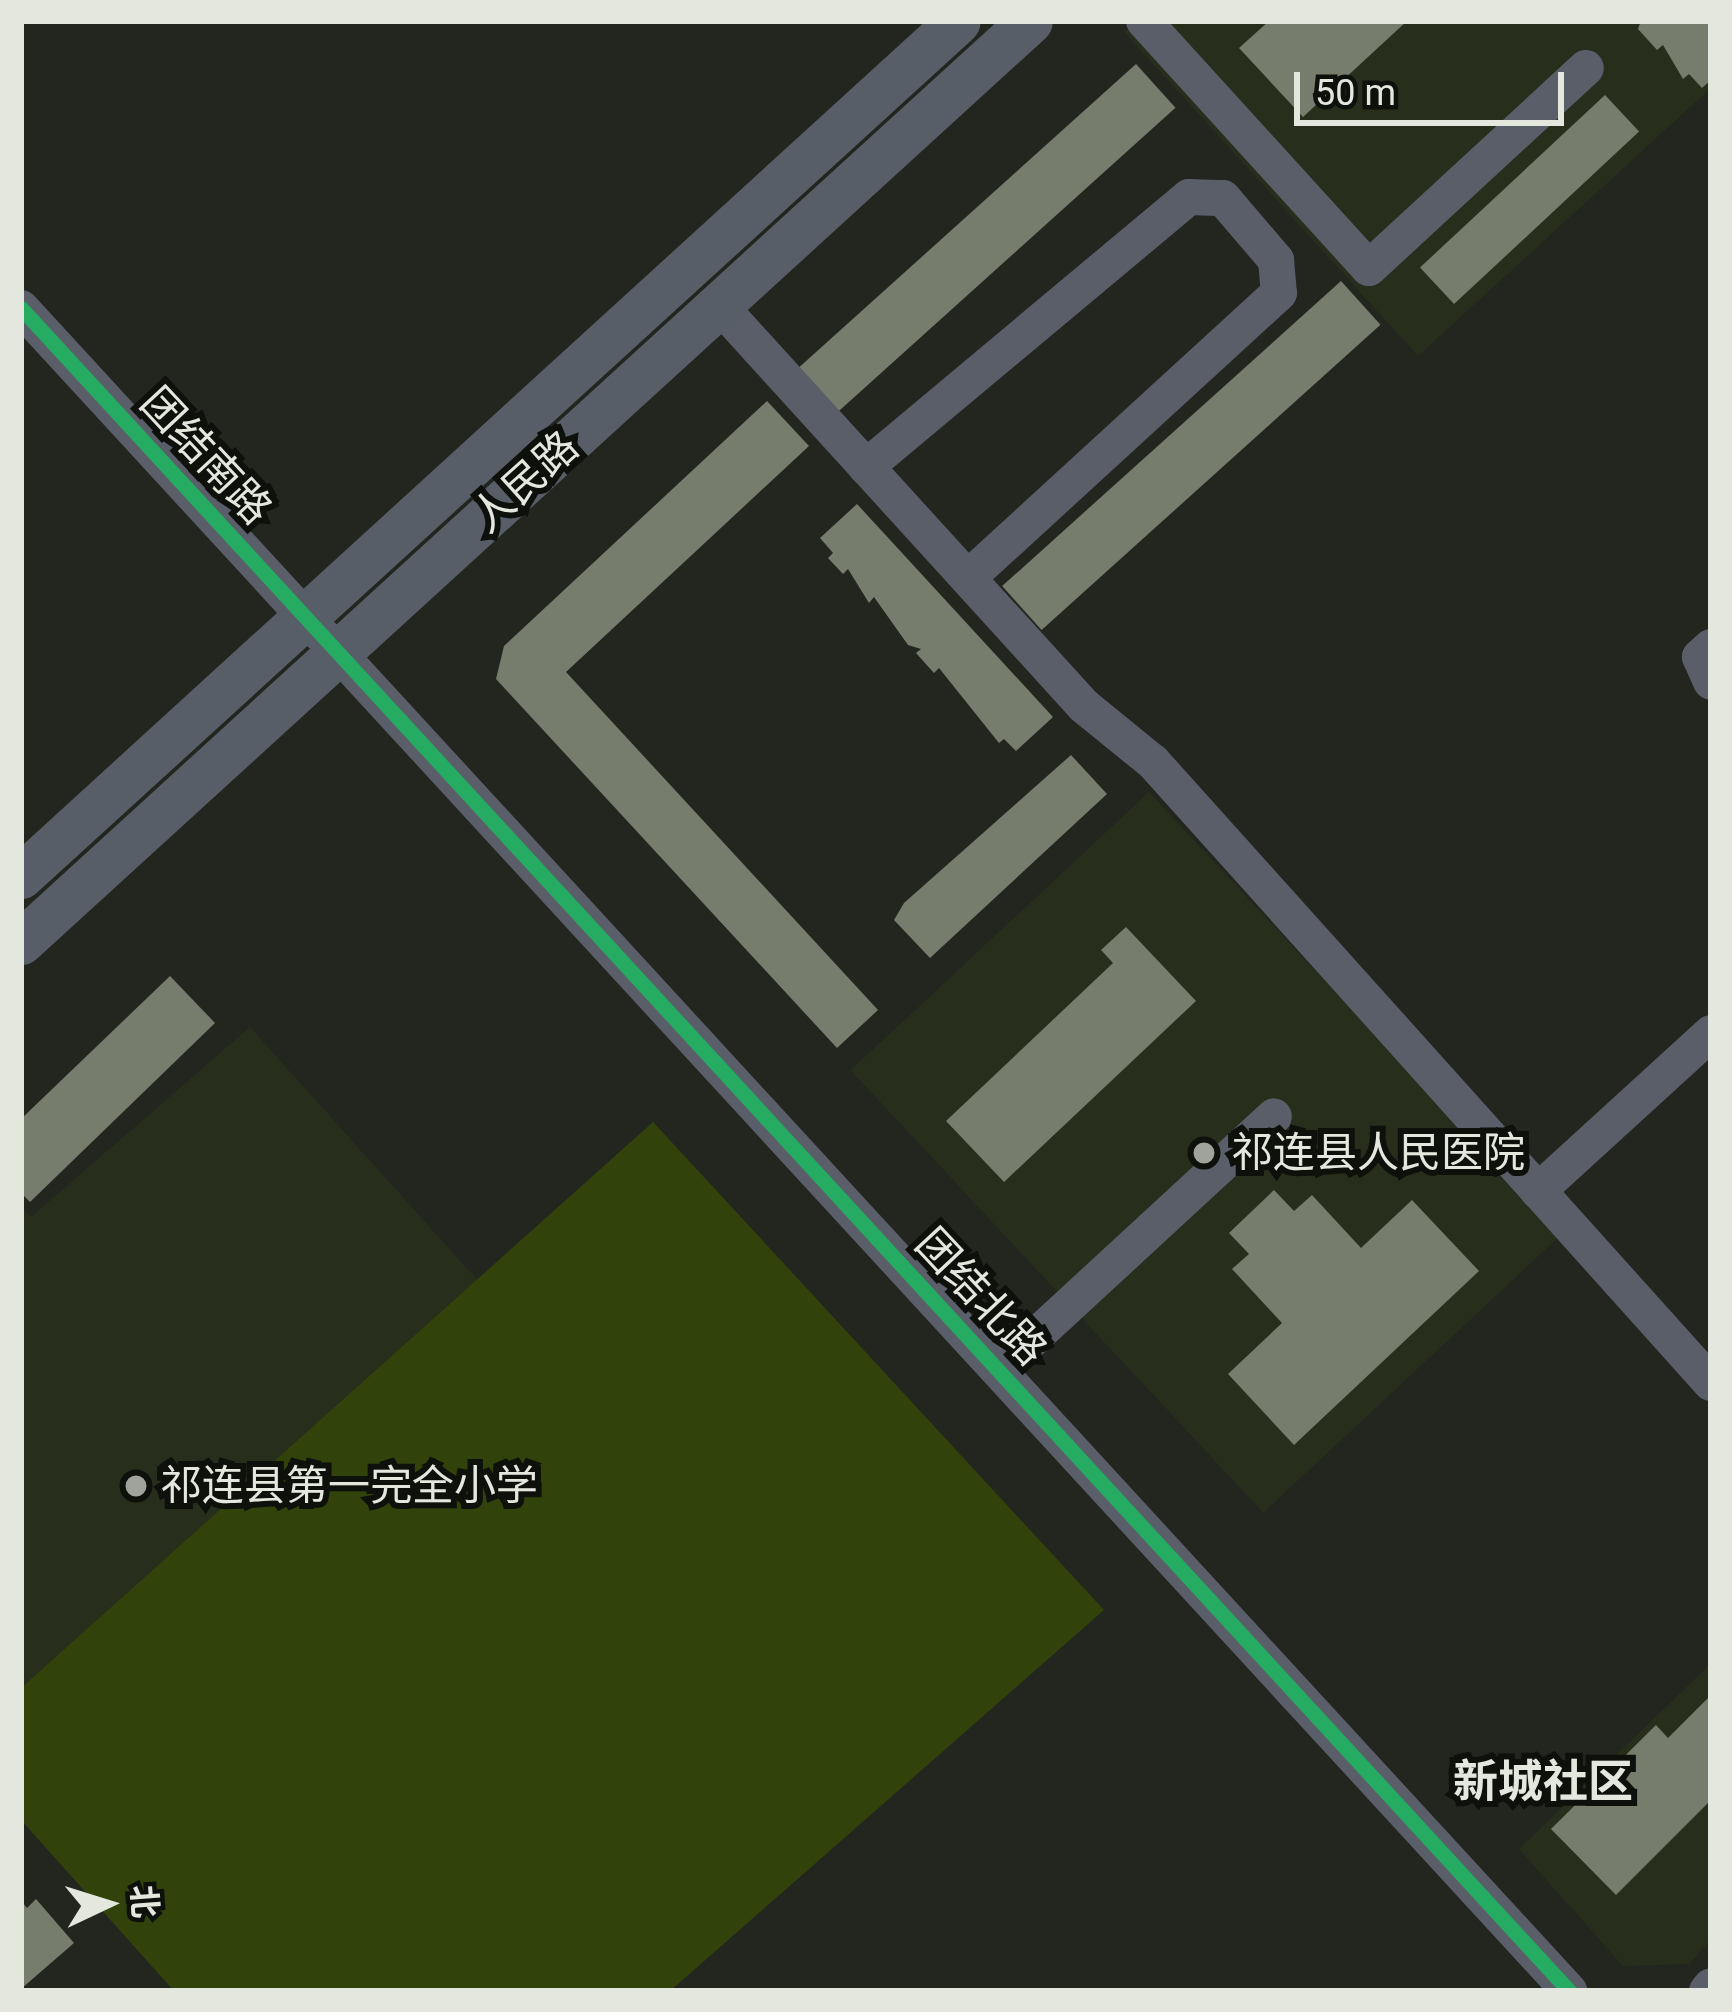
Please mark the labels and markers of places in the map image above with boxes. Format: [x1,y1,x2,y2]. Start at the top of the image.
place label: 祁连县人民医院 [1231,1128,1525,1178]
marker: 祁连县人民医院 [1188,1137,1220,1169]
place label: 祁连县第一完全小学 [160,1461,538,1511]
marker: 祁连县第一完全小学 [123,1473,149,1499]

